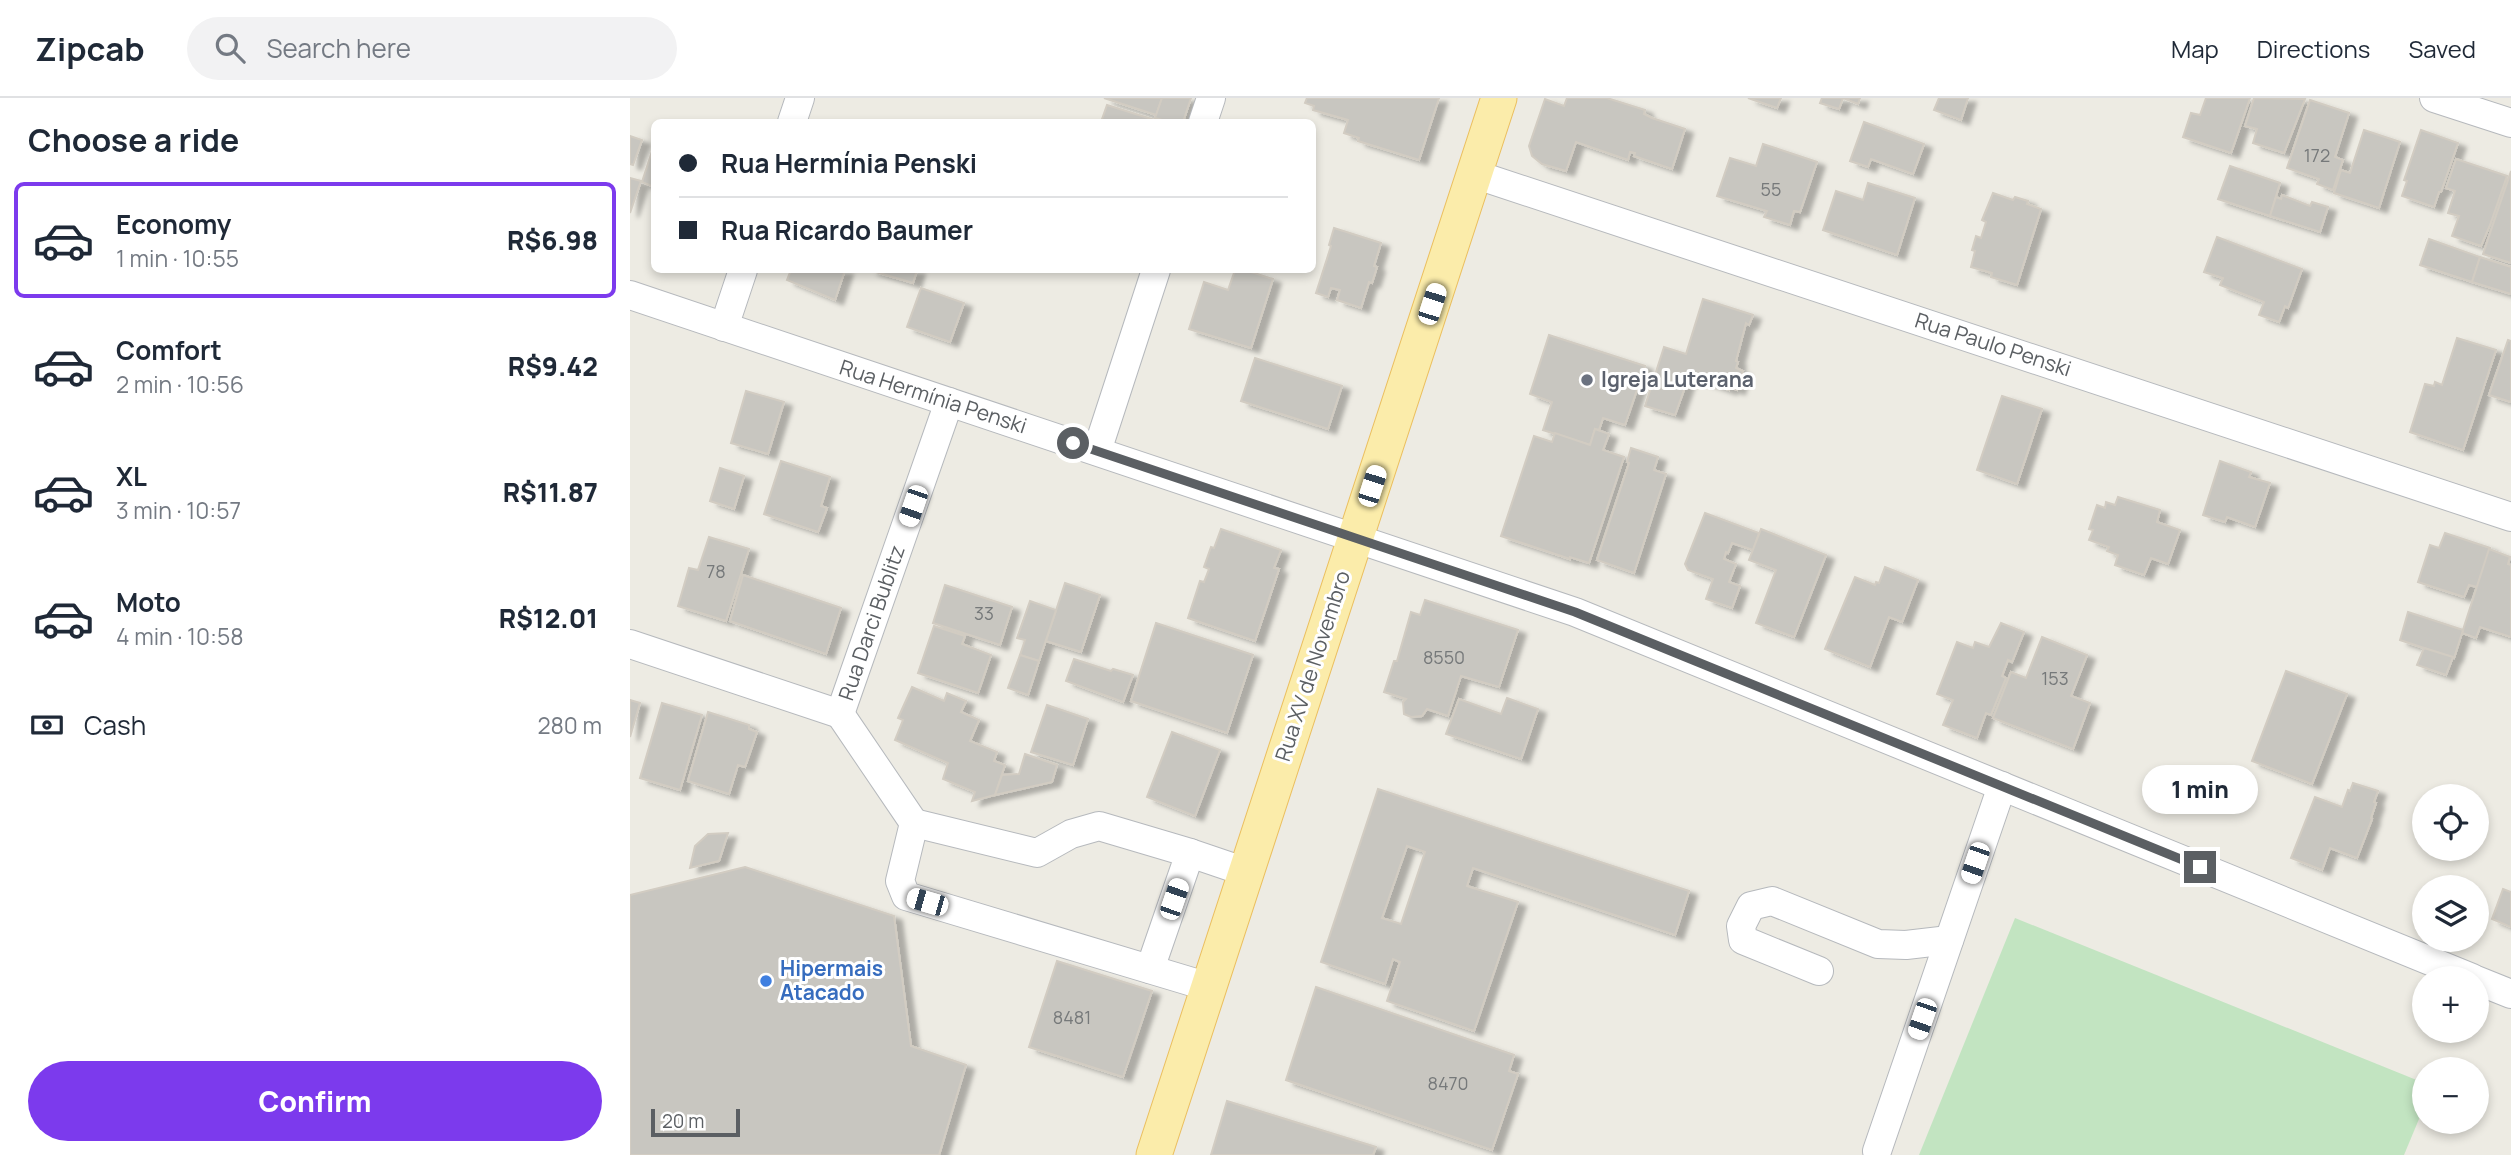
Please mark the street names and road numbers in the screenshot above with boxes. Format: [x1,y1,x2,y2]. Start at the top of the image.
street label: Rua Paulo Penski [1912,306,2075,383]
street label: Rua Hermínia Penski [836,353,1030,440]
street label: Rua Darci Bublitz [831,541,911,704]
street label: Rua XV de Novembro [1268,567,1356,765]

